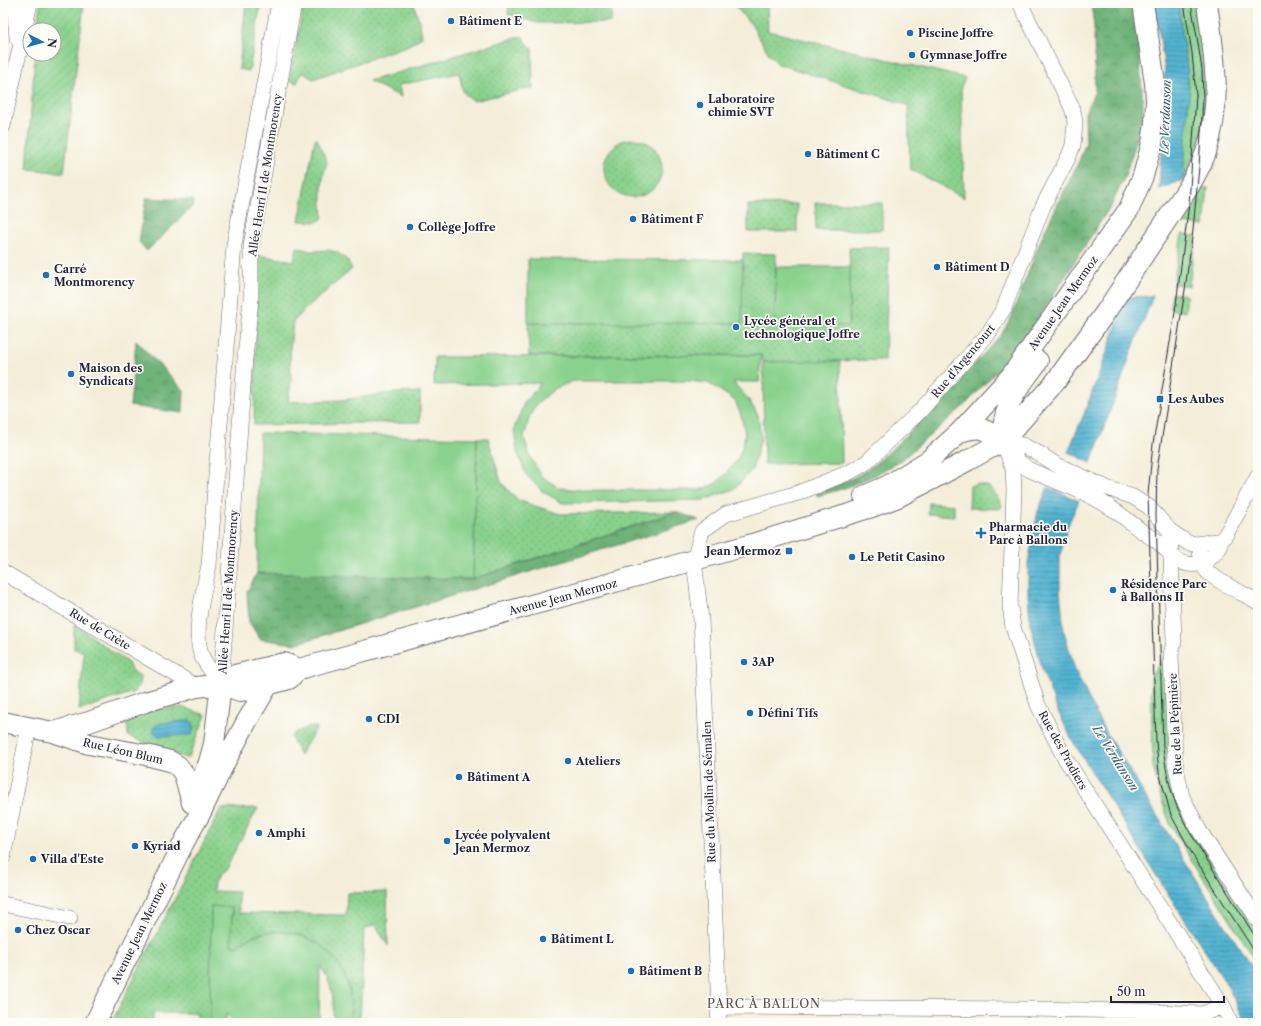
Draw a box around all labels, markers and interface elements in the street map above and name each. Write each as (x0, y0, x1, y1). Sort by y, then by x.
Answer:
place label: Bâtiment E (459, 14, 522, 28)
marker: Bâtiment E (446, 16, 456, 26)
north arrow (22, 22, 62, 62)
place label: Piscine Joffre (918, 26, 994, 40)
marker: Piscine Joffre (905, 28, 915, 38)
text: N (44, 38, 59, 49)
place label: Gymnase Joffre (920, 48, 1007, 62)
marker: Gymnase Joffre (907, 50, 917, 60)
water label: Le Verdanson (1156, 79, 1174, 156)
street label: Allée Henri II de Montmorency (245, 92, 285, 258)
place label: Laboratoire chimie SVT (708, 92, 775, 119)
marker: Laboratoire chimie SVT (695, 100, 705, 110)
place label: Bâtiment C (816, 147, 880, 161)
marker: Bâtiment C (803, 149, 813, 159)
place label: Bâtiment F (641, 212, 704, 226)
marker: Bâtiment F (628, 214, 638, 224)
place label: Collège Joffre (418, 220, 496, 234)
marker: Collège Joffre (405, 222, 415, 232)
street label: Avenue Jean Mermoz (1025, 253, 1101, 354)
place label: Bâtiment D (945, 260, 1010, 274)
place label: Carré Montmorency (54, 262, 135, 289)
marker: Bâtiment D (932, 262, 942, 272)
marker: Carré Montmorency (41, 270, 51, 280)
place label: Lycée général et technologique Joffre (744, 314, 860, 341)
street label: Rue d'Argencourt (928, 321, 998, 401)
marker: Lycée général et technologique Joffre (731, 322, 741, 332)
place label: Maison des Syndicats (79, 361, 142, 388)
marker: Maison des Syndicats (66, 369, 76, 379)
place label: Les Aubes (1168, 392, 1224, 406)
marker: Les Aubes (1155, 394, 1165, 404)
street label: Allée Henri II de Montmorency (215, 508, 241, 676)
place label: Pharmacie du Parc à Ballons (989, 520, 1068, 547)
marker: Pharmacie du Parc à Ballons (976, 528, 986, 538)
place label: Jean Mermoz (704, 544, 781, 558)
marker: Jean Mermoz (784, 546, 794, 556)
place label: Le Petit Casino (860, 550, 945, 564)
marker: Le Petit Casino (847, 552, 857, 562)
street label: Avenue Jean Mermoz (506, 576, 619, 618)
place label: Résidence Parc à Ballons II (1121, 577, 1207, 604)
marker: Résidence Parc à Ballons II (1108, 585, 1118, 595)
street label: Rue de Crète (67, 605, 133, 653)
place label: 3AP (752, 655, 775, 669)
marker: 3AP (739, 657, 749, 667)
street label: Rue de la Pépinière (1165, 673, 1185, 775)
place label: Défini Tifs (758, 706, 818, 720)
marker: Défini Tifs (745, 708, 755, 718)
street label: Rue des Pradiers (1036, 708, 1090, 792)
place label: CDI (377, 712, 400, 726)
marker: CDI (364, 714, 374, 724)
street label: Rue du Moulin de Sémalen (700, 721, 718, 863)
water label: Le Verdanson (1089, 721, 1142, 794)
street label: Rue Léon Blum (82, 735, 165, 767)
place label: Ateliers (575, 754, 620, 768)
marker: Ateliers (563, 756, 573, 766)
place label: Bâtiment A (467, 770, 531, 784)
marker: Bâtiment A (454, 772, 464, 782)
place label: Amphi (266, 826, 305, 840)
marker: Amphi (254, 828, 264, 838)
place label: Lycée polyvalent Jean Mermoz (453, 828, 551, 855)
marker: Lycée polyvalent Jean Mermoz (442, 836, 452, 846)
place label: Kyriad (143, 839, 181, 853)
marker: Kyriad (130, 841, 140, 851)
place label: Villa d'Este (40, 852, 104, 866)
marker: Villa d'Este (28, 854, 38, 864)
street label: Avenue Jean Mermoz (108, 879, 170, 987)
place label: Chez Oscar (26, 923, 91, 937)
marker: Chez Oscar (13, 925, 23, 935)
place label: Bâtiment L (551, 932, 614, 946)
marker: Bâtiment L (538, 934, 548, 944)
place label: Bâtiment B (639, 964, 702, 978)
marker: Bâtiment B (626, 966, 636, 976)
scale bar (1111, 978, 1224, 1004)
text: 50 m (1117, 984, 1146, 999)
district label: PARC À BALLON (707, 995, 821, 1011)

